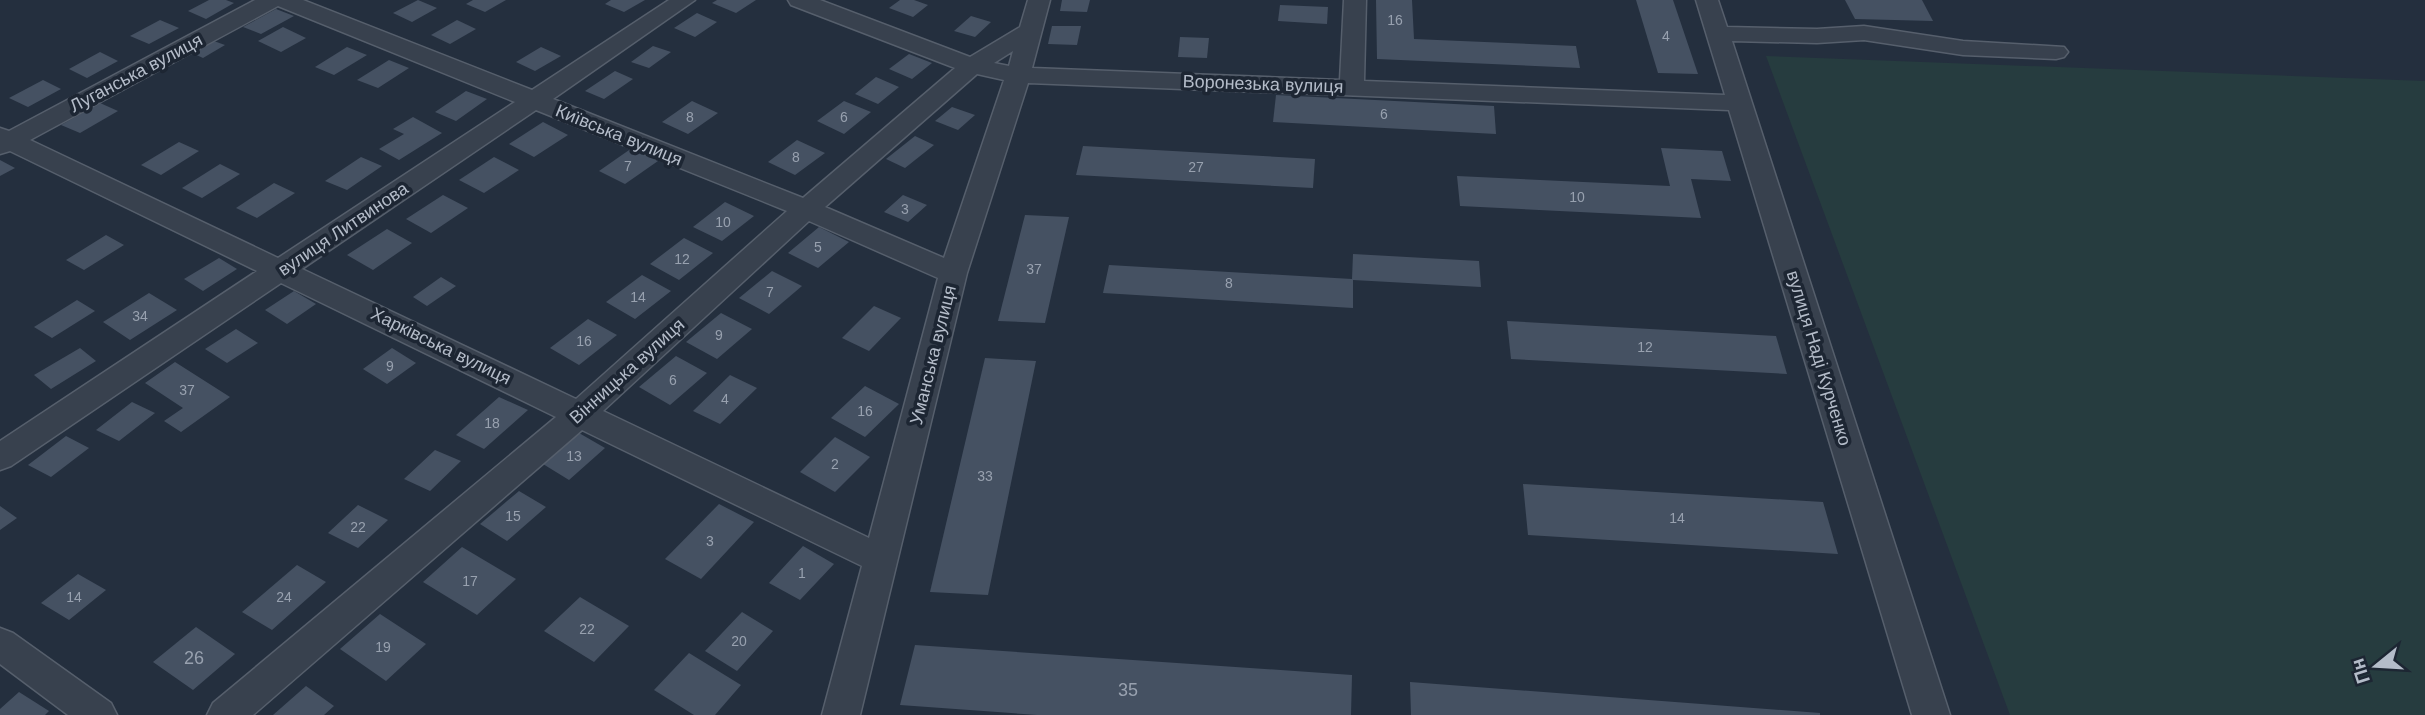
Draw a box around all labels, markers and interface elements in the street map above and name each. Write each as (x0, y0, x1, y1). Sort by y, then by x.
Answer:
house number: 16 (1387, 12, 1403, 28)
house number: 4 (1662, 28, 1670, 44)
street label: Луганська вулиця (66, 30, 206, 116)
street label: Воронезька вулиця (1182, 71, 1344, 97)
street label: Київська вулиця (553, 100, 685, 170)
house number: 6 (1380, 106, 1388, 122)
house number: 8 (686, 109, 694, 125)
house number: 6 (840, 109, 848, 125)
house number: 8 (792, 149, 800, 165)
house number: 7 (624, 158, 632, 174)
house number: 27 (1188, 159, 1204, 175)
street label: вулиця Литвинова (274, 178, 413, 280)
house number: 10 (1569, 189, 1585, 205)
house number: 3 (901, 201, 909, 217)
house number: 10 (715, 214, 731, 230)
house number: 5 (814, 239, 822, 255)
house number: 12 (674, 251, 690, 267)
house number: 37 (1026, 261, 1042, 277)
street label: вулиця Наді Курченко (1783, 268, 1855, 448)
house number: 8 (1225, 275, 1233, 291)
street label: Уманська вулиця (906, 283, 960, 427)
house number: 7 (766, 284, 774, 300)
house number: 14 (630, 289, 646, 305)
street label: Харківська вулиця (368, 303, 514, 389)
house number: 34 (132, 308, 148, 324)
street label: Вінницька вулиця (566, 314, 688, 428)
house number: 9 (715, 327, 723, 343)
house number: 16 (576, 333, 592, 349)
house number: 12 (1637, 339, 1653, 355)
house number: 9 (386, 358, 394, 374)
house number: 6 (669, 372, 677, 388)
house number: 37 (179, 382, 195, 398)
house number: 4 (721, 391, 729, 407)
house number: 16 (857, 403, 873, 419)
house number: 18 (484, 415, 500, 431)
house number: 13 (566, 448, 582, 464)
house number: 2 (831, 456, 839, 472)
house number: 33 (977, 468, 993, 484)
house number: 15 (505, 508, 521, 524)
house number: 14 (1669, 510, 1685, 526)
house number: 22 (350, 519, 366, 535)
house number: 3 (706, 533, 714, 549)
house number: 1 (798, 565, 806, 581)
house number: 17 (462, 573, 478, 589)
house number: 14 (66, 589, 82, 605)
house number: 24 (276, 589, 292, 605)
house number: 22 (579, 621, 595, 637)
north arrow (2341, 631, 2411, 701)
house number: 20 (731, 633, 747, 649)
house number: 19 (375, 639, 391, 655)
house number: 26 (184, 648, 204, 668)
text: Пн (2346, 656, 2374, 686)
house number: 35 (1118, 680, 1138, 700)

